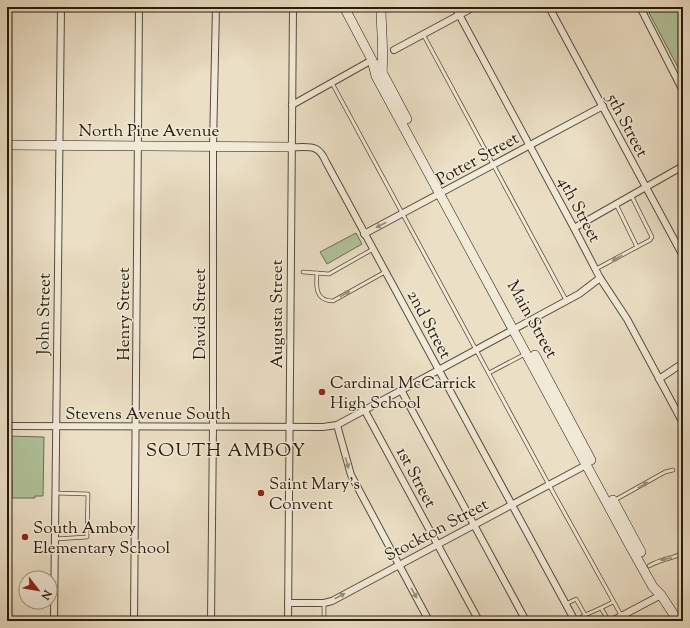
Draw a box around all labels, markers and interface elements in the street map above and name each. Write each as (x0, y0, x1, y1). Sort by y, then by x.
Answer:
street label: 5th Street (599, 89, 653, 162)
street label: North Pine Avenue (79, 120, 219, 144)
street label: Potter Street (432, 127, 524, 192)
street label: 4th Street (551, 173, 606, 247)
one-way arrow (376, 222, 387, 228)
one-way arrow (611, 254, 622, 261)
street label: Augusta Street (266, 259, 290, 368)
street label: Henry Street (113, 267, 137, 361)
street label: David Street (189, 268, 213, 360)
street label: John Street (32, 273, 58, 356)
street label: Main Street (500, 277, 563, 363)
street label: 2nd Street (400, 286, 457, 364)
one-way arrow (340, 291, 351, 297)
place label: Cardinal McCarrick High School (330, 372, 477, 416)
marker: Cardinal McCarrick High School (317, 387, 327, 397)
street label: Stevens Avenue South (65, 403, 231, 427)
district label: SOUTH AMBOY (146, 438, 306, 465)
street label: 1st Street (389, 443, 441, 513)
one-way arrow (344, 457, 350, 469)
place label: Saint Mary's Convent (269, 473, 360, 517)
one-way arrow (637, 481, 649, 488)
marker: Saint Mary's Convent (256, 488, 266, 498)
street label: Stockton Street (381, 493, 493, 568)
place label: South Amboy Elementary School (33, 517, 170, 561)
marker: South Amboy Elementary School (20, 532, 30, 542)
one-way arrow (660, 557, 672, 563)
north arrow (18, 570, 58, 610)
text: N (36, 586, 55, 603)
one-way arrow (410, 587, 417, 599)
one-way arrow (334, 593, 346, 600)

